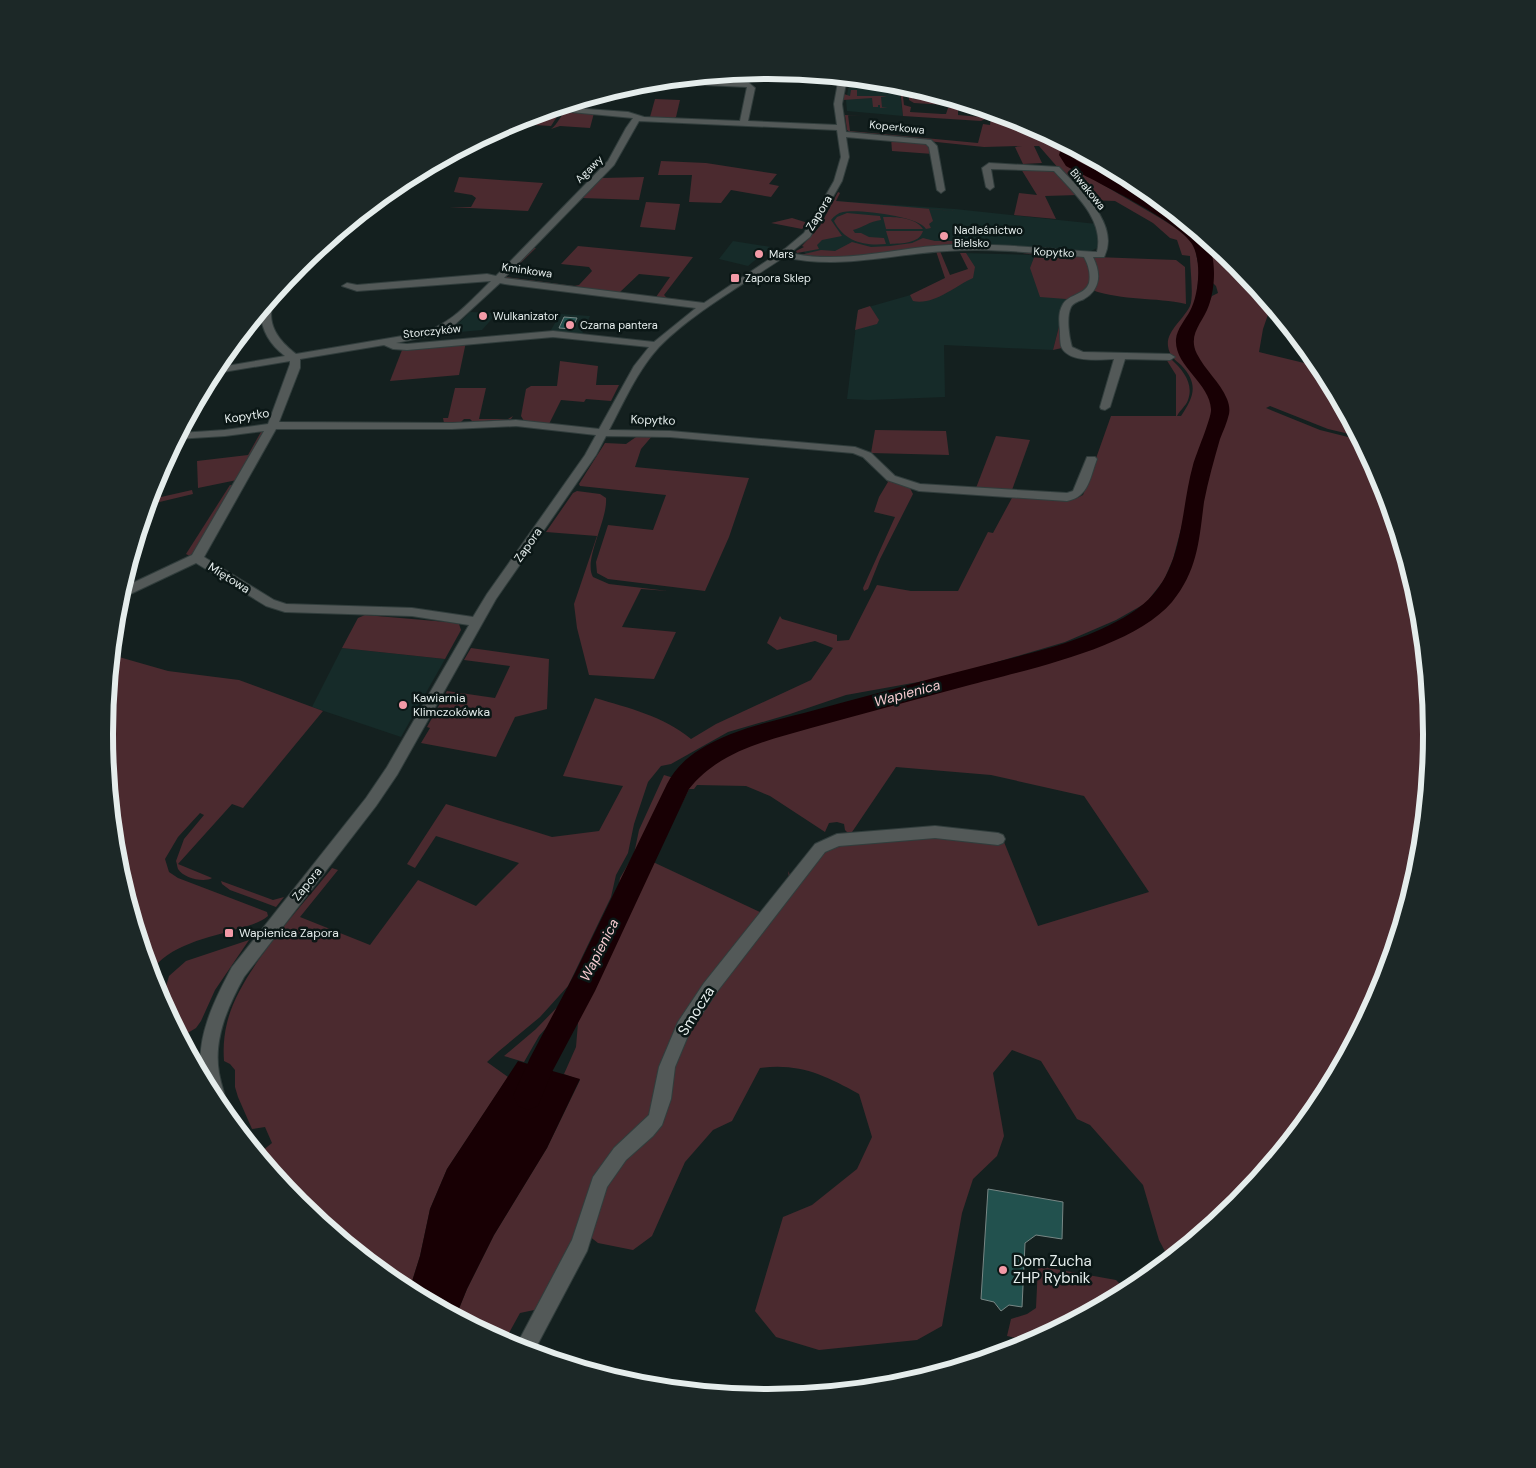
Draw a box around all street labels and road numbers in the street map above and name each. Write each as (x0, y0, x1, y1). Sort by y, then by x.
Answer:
street label: Koperkowa (869, 117, 925, 137)
street label: Agawy (572, 152, 606, 186)
street label: Biwakowa (1067, 166, 1109, 212)
street label: Zapora (802, 192, 836, 234)
street label: Kopytko (1033, 244, 1075, 260)
street label: Kminkowa (501, 260, 553, 280)
street label: Storczyków (402, 321, 462, 341)
street label: Kopytko (224, 405, 270, 427)
street label: Kopytko (630, 411, 676, 429)
street label: Zapora (510, 525, 546, 565)
street label: Miętowa (205, 559, 253, 597)
street label: Zapora (289, 864, 325, 904)
street label: Smocza (673, 983, 719, 1039)

